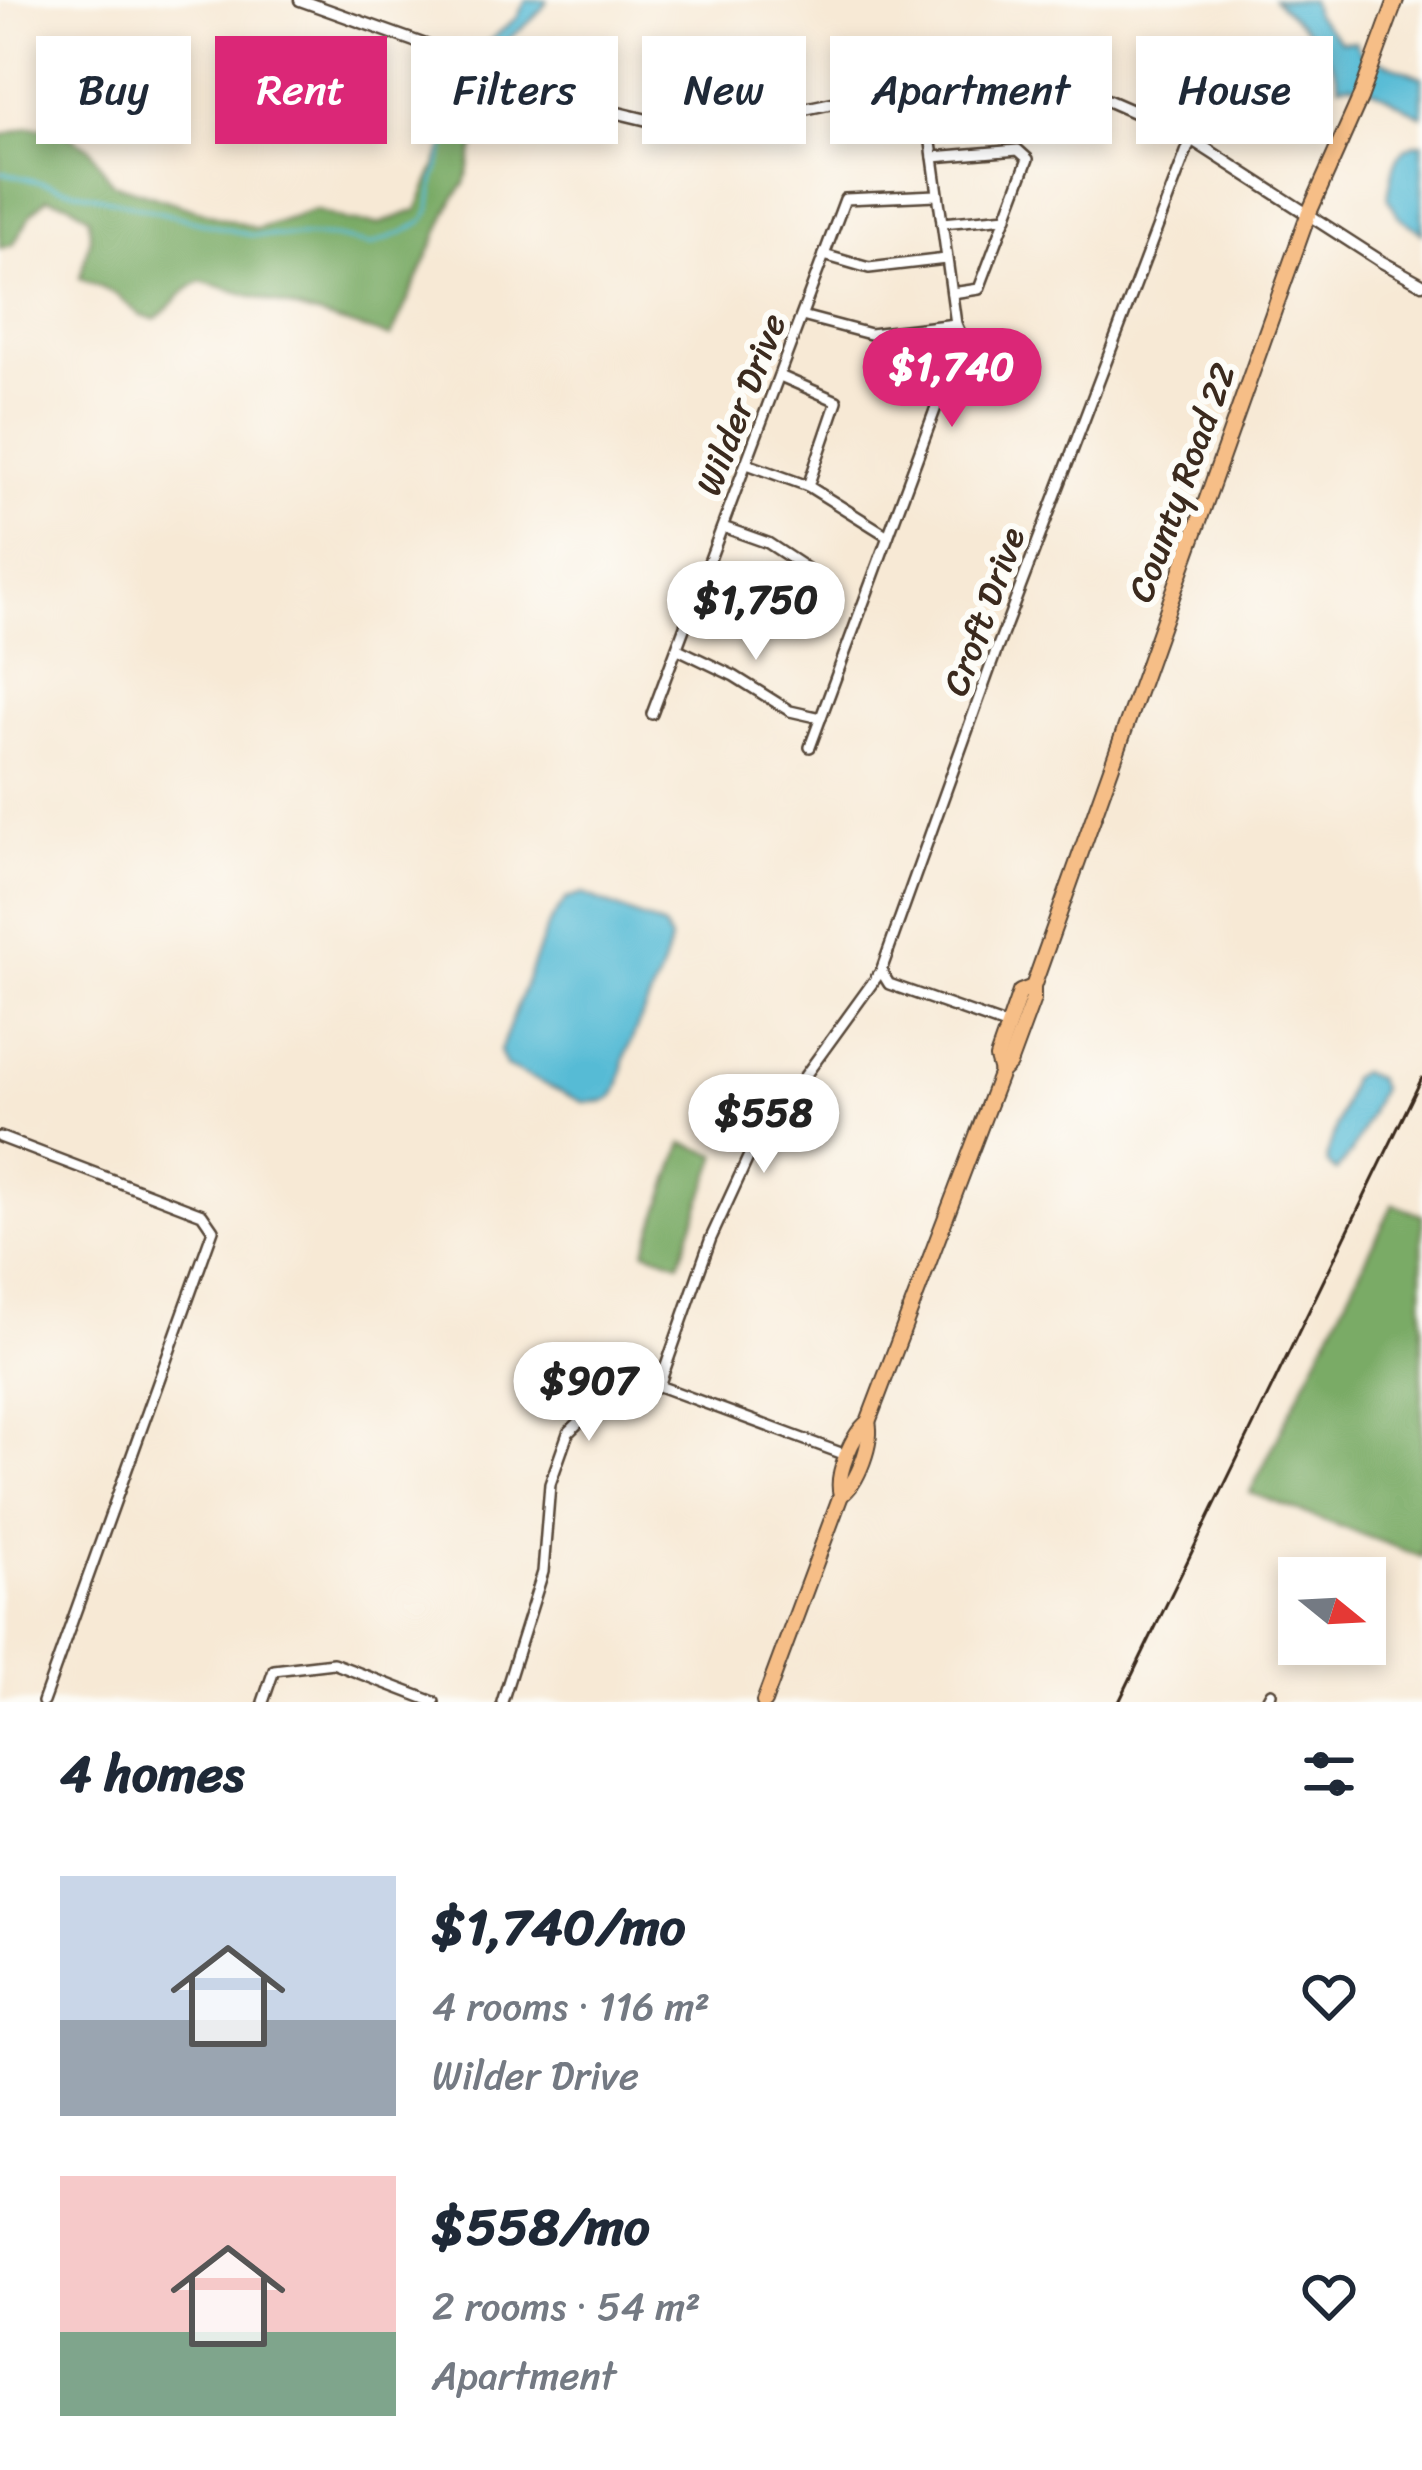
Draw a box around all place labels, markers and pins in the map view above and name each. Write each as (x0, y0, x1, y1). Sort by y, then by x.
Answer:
pin: $1,740 (854, 328, 1050, 430)
pin: $1,750 (658, 561, 854, 663)
pin: $558 (693, 1074, 835, 1176)
pin: $907 (518, 1342, 660, 1444)

